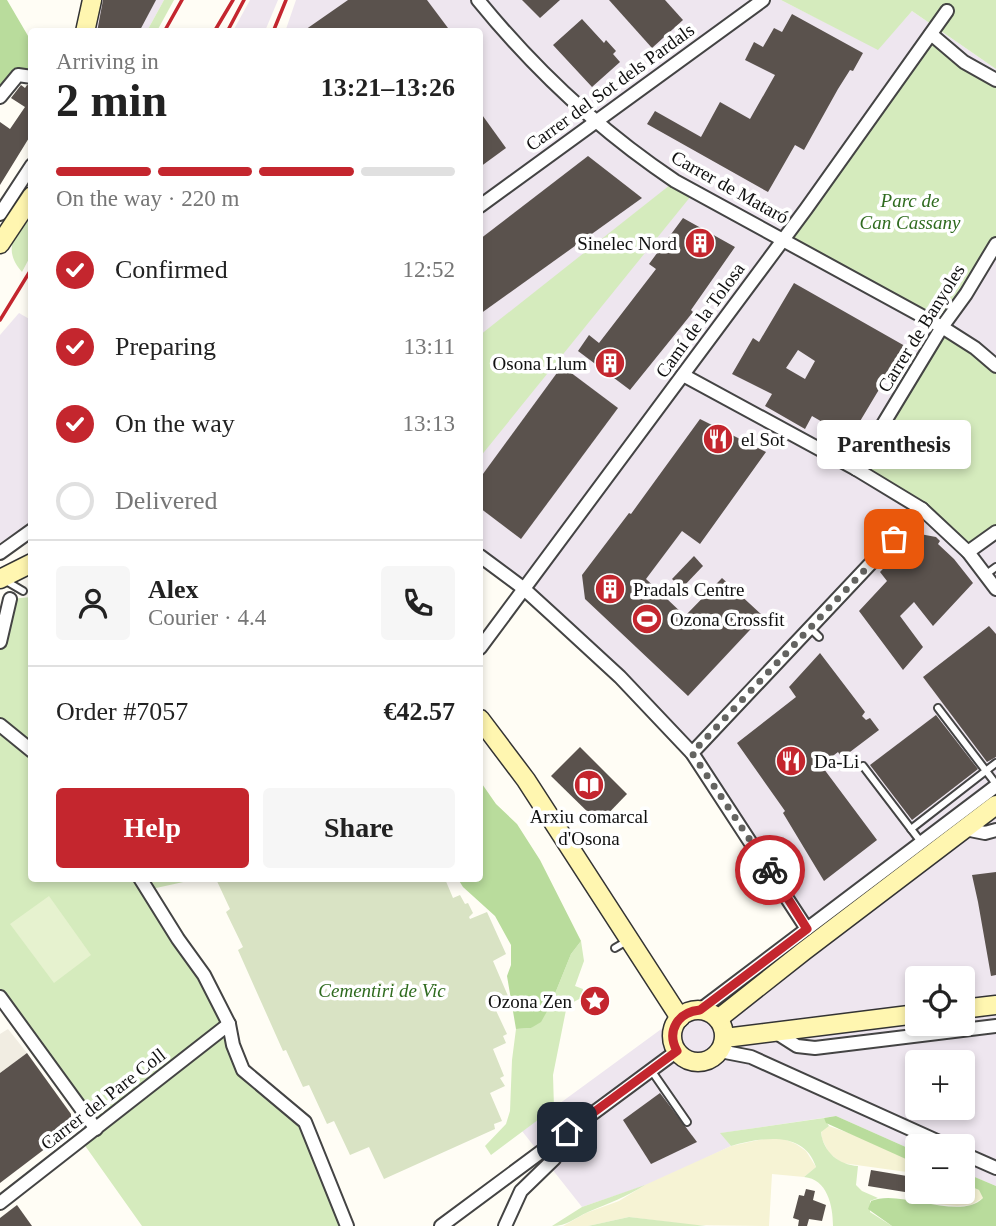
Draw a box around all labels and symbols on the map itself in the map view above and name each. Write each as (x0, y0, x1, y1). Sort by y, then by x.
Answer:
street label: Carrer del Sot dels Pardals (522, 19, 698, 155)
street label: Carrer de Mataró (668, 146, 792, 228)
park label: Parc de Can Cassany (860, 190, 961, 233)
building icon: Sinelec Nord (683, 226, 717, 260)
place label: Sinelec Nord (577, 233, 677, 254)
street label: Camí de la Tolosa (651, 258, 749, 382)
street label: Carrer de Banyoles (873, 260, 969, 396)
building icon: Osona Llum (593, 346, 627, 380)
place label: Osona Llum (493, 353, 587, 374)
callout: Parenthesis (817, 420, 971, 469)
restaurant icon: el Sot (701, 422, 735, 456)
place label: el Sot (741, 429, 786, 450)
pin (864, 509, 924, 569)
building icon: Pradals Centre (593, 572, 627, 606)
place label: Pradals Centre (633, 579, 744, 600)
sports icon: Ozona Crossfit (630, 602, 664, 636)
place label: Ozona Crossfit (670, 609, 785, 630)
restaurant icon: Da-Li (774, 744, 808, 778)
place label: Da-Li (814, 751, 859, 772)
library icon: Arxiu comarcal d'Osona (572, 768, 606, 802)
place label: Arxiu comarcal d'Osona (530, 806, 648, 849)
courier (735, 835, 805, 905)
park label: Cementiri de Vic (318, 980, 446, 1001)
place icon: Ozona Zen (578, 984, 612, 1018)
place label: Ozona Zen (488, 991, 572, 1012)
street label: Carrer del Pare Coll (36, 1044, 170, 1154)
pin (537, 1102, 597, 1162)

